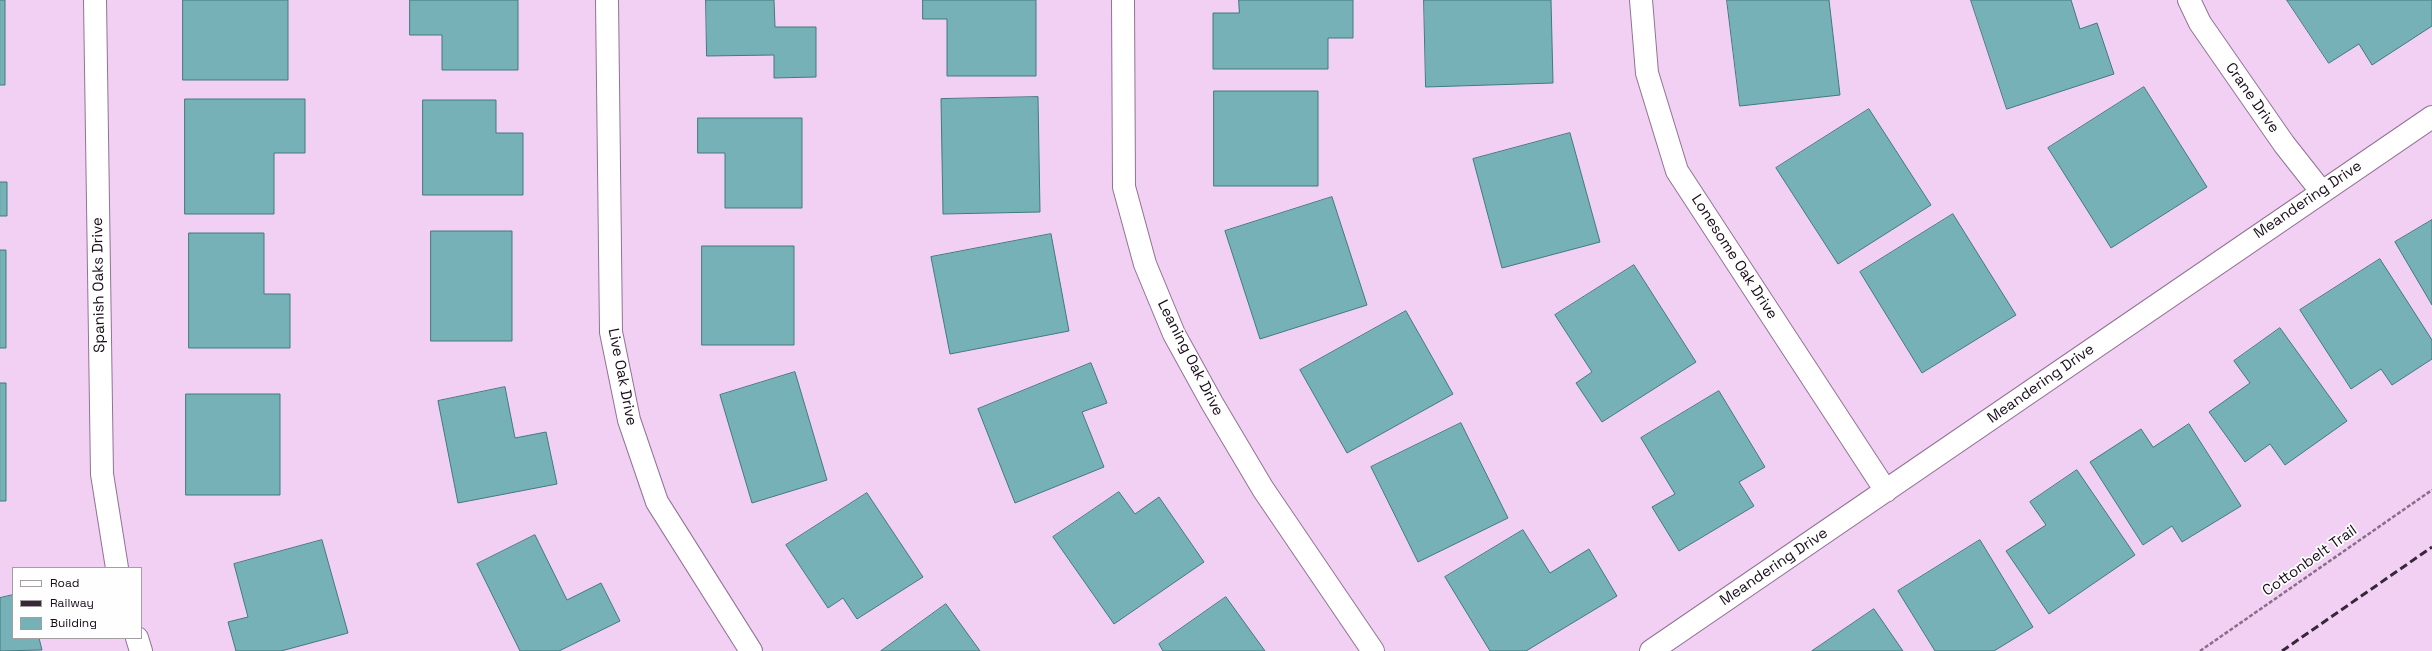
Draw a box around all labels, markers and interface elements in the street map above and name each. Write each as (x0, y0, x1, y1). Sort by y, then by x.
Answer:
street label: Crane Drive (2221, 59, 2283, 137)
street label: Meandering Drive (2251, 157, 2365, 243)
street label: Lonesome Oak Drive (1687, 191, 1781, 323)
street label: Spanish Oaks Drive (89, 217, 109, 353)
street label: Leaning Oak Drive (1153, 297, 1227, 419)
street label: Live Oak Drive (604, 327, 640, 427)
street label: Meandering Drive (1984, 340, 2098, 428)
street label: Cottonbelt Trail (2259, 522, 2361, 600)
street label: Meandering Drive (1717, 524, 1831, 610)
legend (12, 567, 142, 639)
text: Road (50, 575, 79, 591)
text: Railway (50, 595, 94, 611)
text: Building (50, 615, 97, 631)

